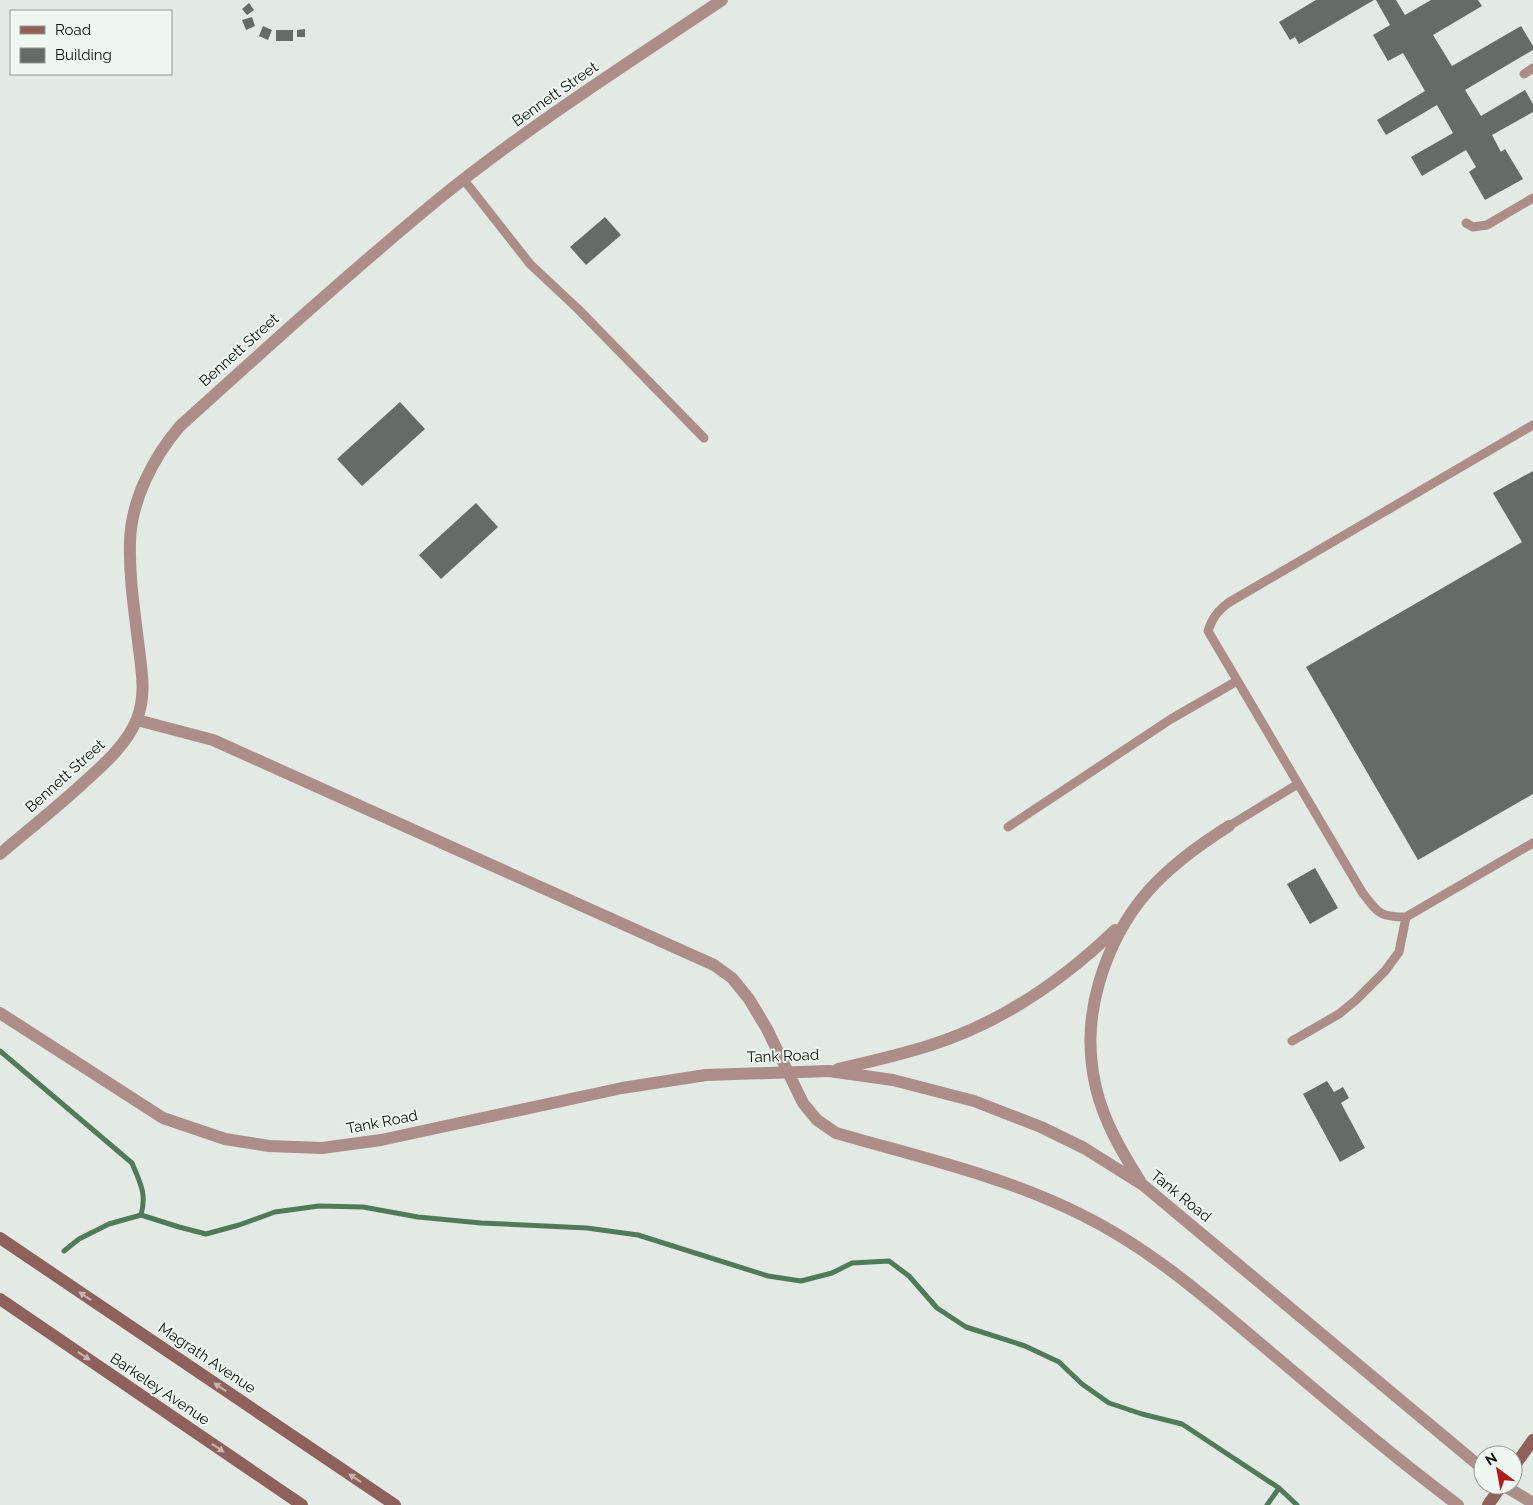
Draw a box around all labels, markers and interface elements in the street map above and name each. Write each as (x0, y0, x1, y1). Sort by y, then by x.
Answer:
legend (10, 10, 172, 75)
text: Road (55, 21, 91, 39)
text: Building (55, 46, 112, 64)
street label: Bennett Street (509, 58, 601, 130)
street label: Bennett Street (196, 310, 282, 390)
street label: Bennett Street (22, 736, 108, 816)
street label: Tank Road (747, 1046, 819, 1066)
street label: Tank Road (345, 1106, 419, 1138)
street label: Tank Road (1147, 1166, 1215, 1226)
one-way arrow (79, 1291, 92, 1301)
street label: Magrath Avenue (155, 1319, 259, 1397)
street label: Barkeley Avenue (107, 1349, 213, 1429)
one-way arrow (77, 1351, 90, 1361)
one-way arrow (213, 1382, 227, 1392)
one-way arrow (211, 1443, 225, 1453)
north arrow (1473, 1445, 1523, 1495)
text: N (1482, 1449, 1500, 1469)
one-way arrow (348, 1473, 362, 1483)

